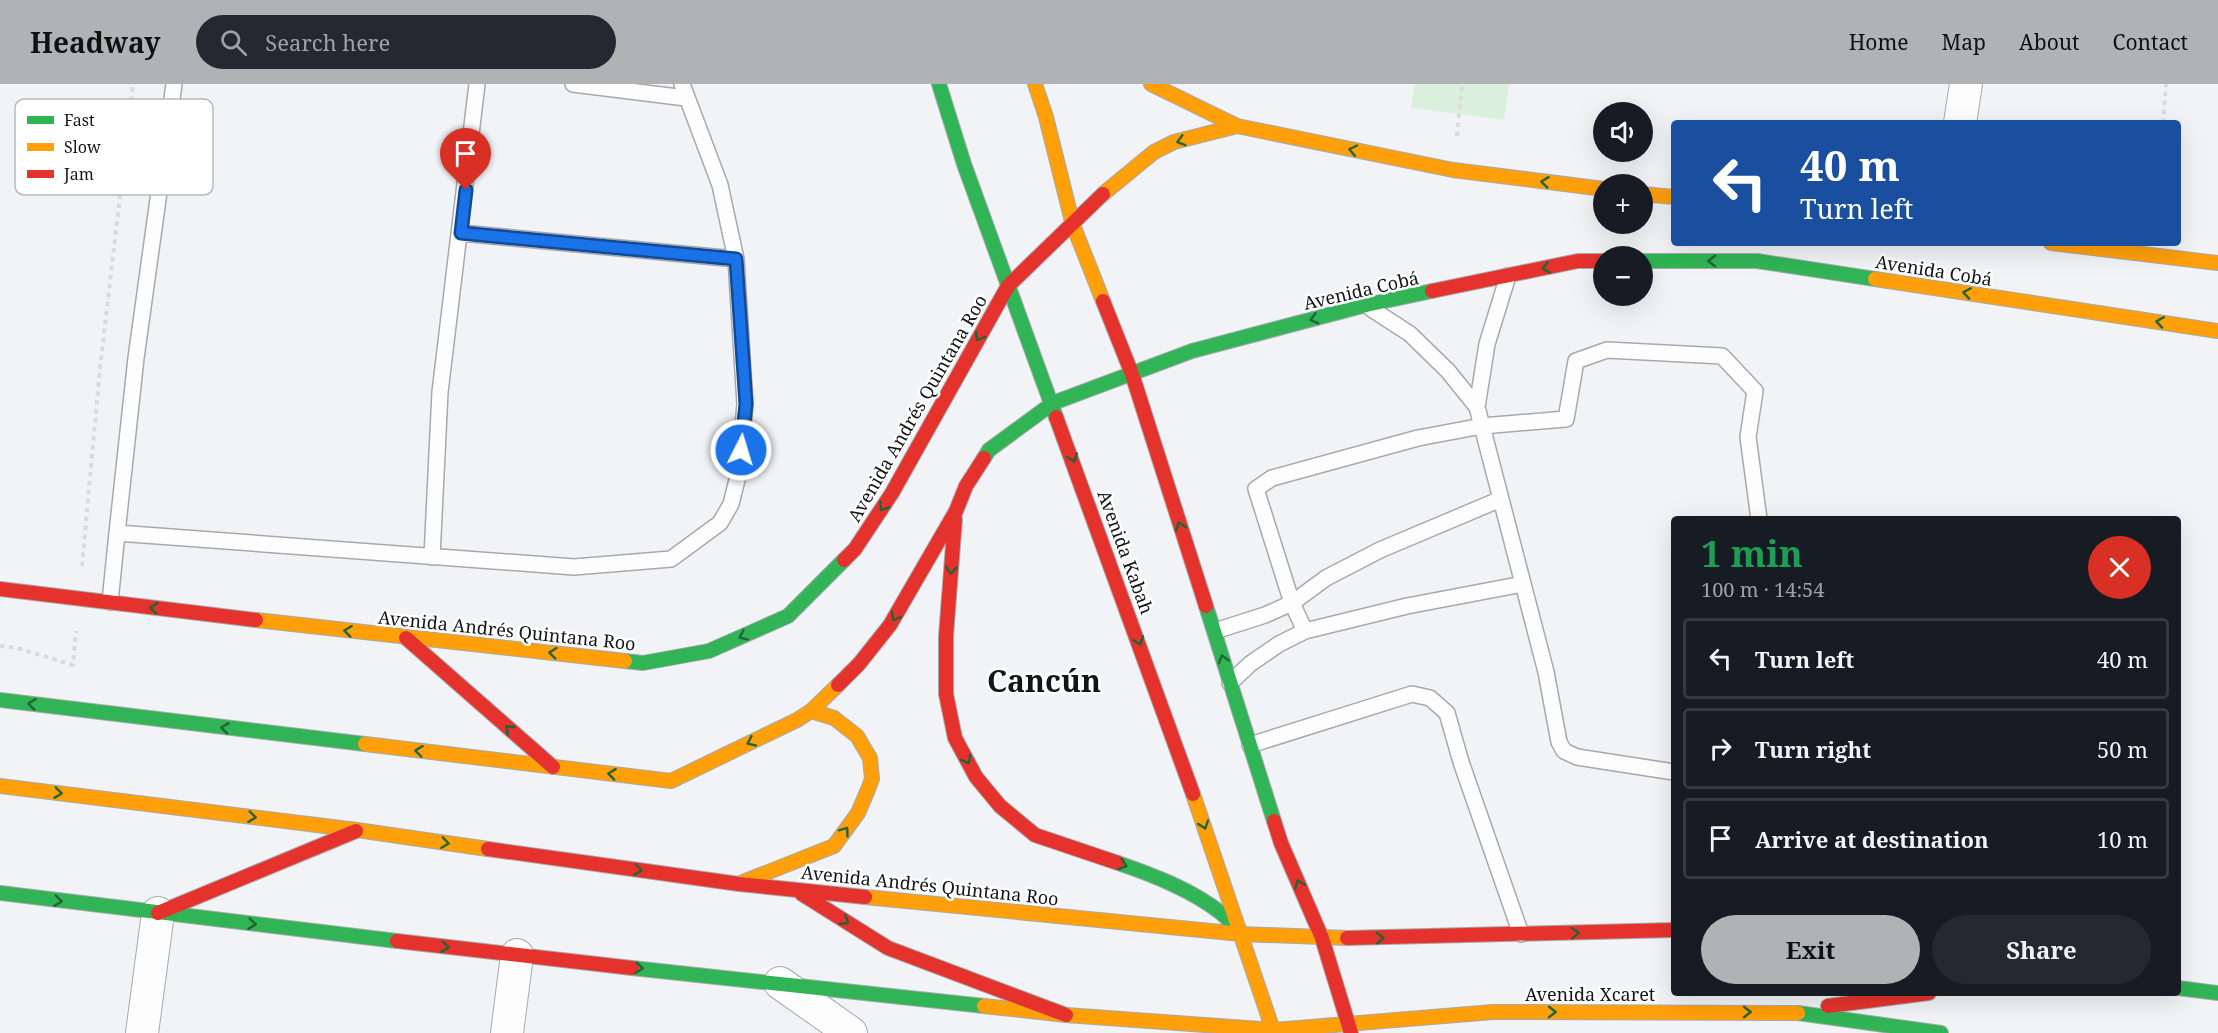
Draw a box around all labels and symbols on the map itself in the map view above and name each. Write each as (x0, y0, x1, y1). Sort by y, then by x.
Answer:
legend (15, 99, 213, 195)
text: Fast (64, 109, 95, 131)
pin (440, 128, 491, 190)
one-way arrow (1176, 133, 1186, 146)
text: Slow (64, 136, 101, 158)
one-way arrow (1349, 144, 1359, 157)
text: Jam (63, 163, 94, 185)
one-way arrow (1541, 176, 1550, 188)
street label: Avenida Cobá (1874, 249, 1994, 291)
one-way arrow (1707, 255, 1716, 267)
one-way arrow (1541, 261, 1551, 274)
street label: Avenida Cobá (1301, 265, 1421, 315)
one-way arrow (1963, 287, 1973, 300)
street label: Avenida Andrés Quintana Roo (842, 290, 992, 526)
one-way arrow (1309, 311, 1319, 324)
one-way arrow (2156, 317, 2165, 329)
one-way arrow (974, 331, 986, 341)
position arrow (709, 418, 773, 482)
one-way arrow (1065, 452, 1078, 462)
street label: Avenida Kabah (1092, 487, 1160, 617)
one-way arrow (879, 500, 890, 511)
one-way arrow (1175, 521, 1188, 532)
one-way arrow (945, 565, 958, 574)
one-way arrow (150, 602, 159, 614)
street label: Avenida Andrés Quintana Roo (377, 605, 637, 655)
one-way arrow (891, 610, 902, 621)
one-way arrow (343, 625, 352, 638)
one-way arrow (738, 629, 749, 641)
one-way arrow (1131, 635, 1144, 646)
one-way arrow (548, 647, 557, 660)
one-way arrow (1218, 655, 1230, 665)
district label: Cancún (987, 660, 1101, 701)
one-way arrow (27, 698, 36, 711)
one-way arrow (221, 722, 230, 735)
one-way arrow (505, 725, 516, 736)
one-way arrow (746, 735, 757, 747)
one-way arrow (414, 746, 423, 758)
one-way arrow (960, 754, 971, 765)
one-way arrow (608, 768, 617, 781)
one-way arrow (53, 787, 63, 799)
one-way arrow (247, 811, 256, 823)
one-way arrow (1197, 819, 1209, 830)
one-way arrow (838, 827, 849, 838)
one-way arrow (440, 836, 450, 848)
one-way arrow (1117, 858, 1128, 870)
street label: Avenida Andrés Quintana Roo (800, 860, 1060, 910)
one-way arrow (633, 863, 643, 875)
one-way arrow (1294, 879, 1306, 890)
one-way arrow (53, 894, 63, 906)
one-way arrow (838, 913, 849, 924)
one-way arrow (247, 917, 256, 930)
one-way arrow (1571, 927, 1580, 939)
one-way arrow (1376, 932, 1385, 945)
one-way arrow (441, 940, 450, 952)
one-way arrow (635, 961, 644, 974)
street label: Avenida Xcaret (1525, 982, 1655, 1006)
one-way arrow (1547, 1006, 1556, 1018)
one-way arrow (1742, 1006, 1751, 1018)

